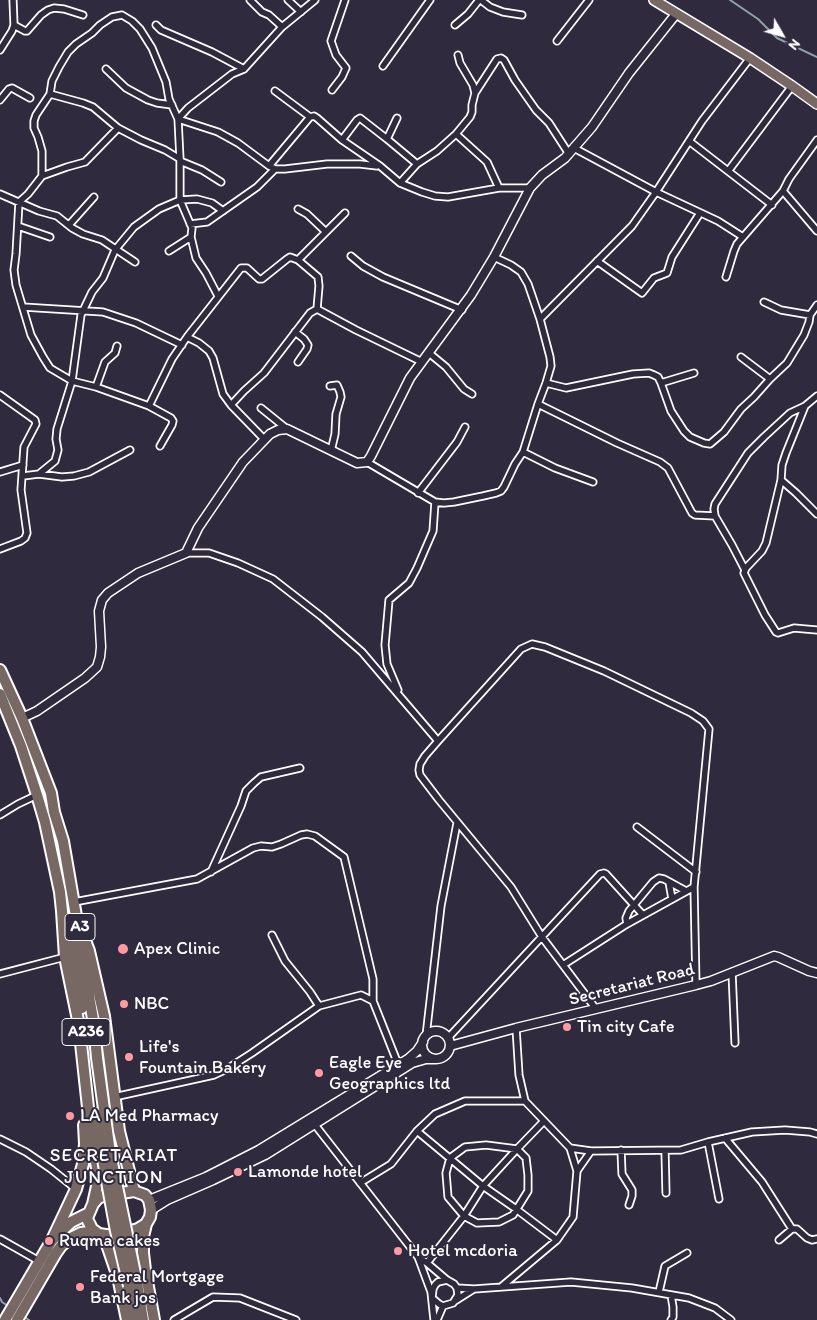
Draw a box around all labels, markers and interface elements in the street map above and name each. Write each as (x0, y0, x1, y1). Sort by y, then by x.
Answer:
north arrow (757, 10, 807, 60)
text: N (785, 36, 804, 53)
road number: A3 (65, 914, 95, 940)
place label: Apex Clinic (134, 938, 220, 960)
marker: Apex Clinic (116, 942, 130, 956)
street label: Secretariat Road (567, 959, 697, 1011)
place label: NBC (134, 993, 169, 1015)
marker: NBC (118, 998, 130, 1010)
place label: Tin city Cafe (577, 1016, 674, 1038)
road number: A236 (62, 1019, 110, 1046)
marker: Tin city Cafe (561, 1021, 573, 1033)
place label: Life's Fountain Bakery (139, 1036, 266, 1078)
marker: Life's Fountain Bakery (123, 1051, 135, 1063)
place label: Eagle Eye Geographics ltd (329, 1052, 450, 1094)
marker: Eagle Eye Geographics ltd (313, 1067, 325, 1079)
place label: LA Med Pharmacy (80, 1105, 218, 1127)
marker: LA Med Pharmacy (64, 1110, 76, 1122)
district label: SECRETARIAT JUNCTION (47, 1145, 181, 1189)
place label: Lamonde hotel (248, 1161, 362, 1183)
marker: Lamonde hotel (232, 1166, 244, 1178)
place label: Ruqma cakes (59, 1230, 160, 1252)
marker: Ruqma cakes (43, 1235, 55, 1247)
place label: Hotel mcdoria (408, 1240, 517, 1262)
marker: Hotel mcdoria (392, 1245, 404, 1257)
place label: Federal Mortgage Bank jos (90, 1266, 224, 1308)
marker: Federal Mortgage Bank jos (74, 1281, 86, 1293)

